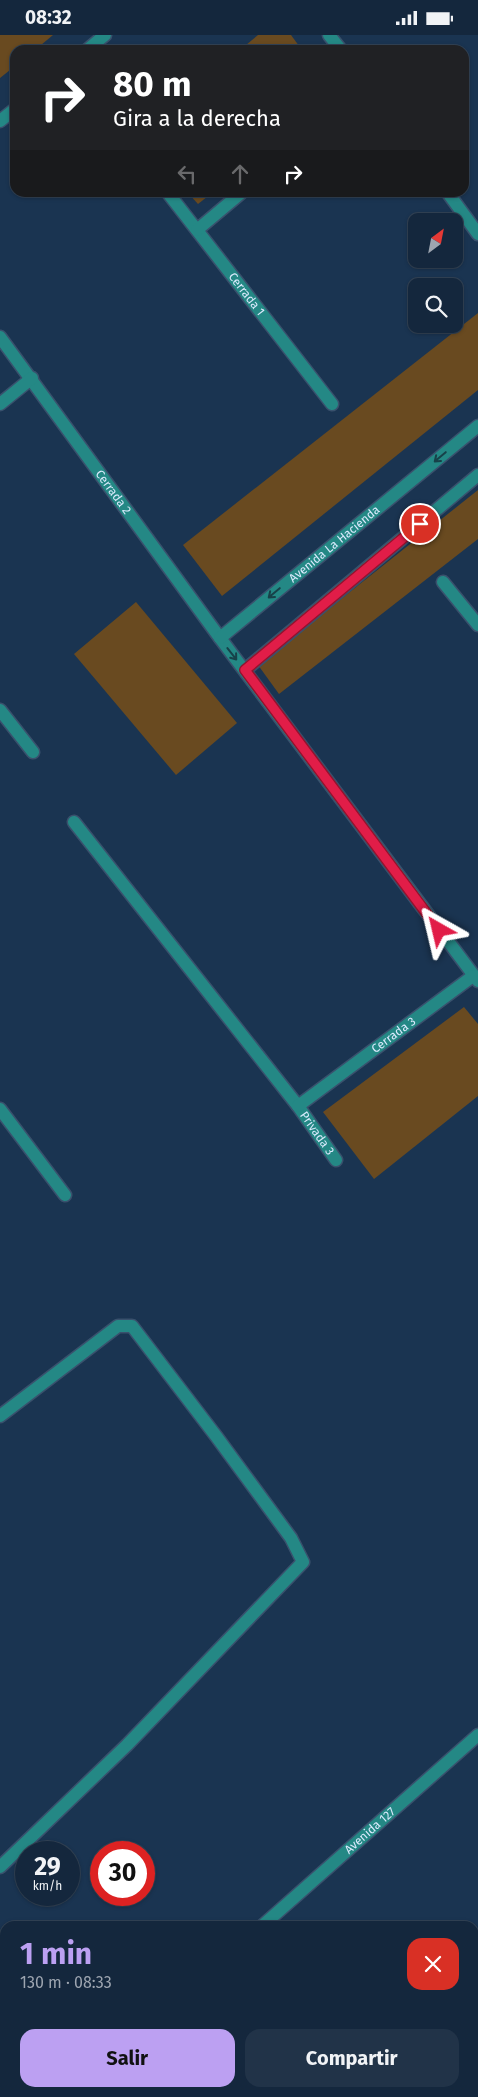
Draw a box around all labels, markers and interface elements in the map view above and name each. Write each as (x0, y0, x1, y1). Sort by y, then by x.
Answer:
text: 08:32 (25, 6, 72, 29)
text: 80 m (113, 63, 192, 105)
icon: right (30, 65, 95, 130)
text: Gira a la derecha (113, 105, 281, 132)
icon: left (173, 160, 201, 188)
icon: ahead (226, 160, 254, 188)
icon: right (279, 160, 307, 188)
north arrow (408, 213, 462, 267)
map controls (408, 213, 463, 333)
street label: Cerrada 1 (226, 270, 268, 318)
button: search (408, 278, 463, 333)
one-way arrow (434, 451, 447, 462)
street label: Cerrada 2 (93, 467, 134, 517)
street label: Avenida La Hacienda (286, 503, 383, 585)
pin (399, 503, 441, 545)
icon: arrive (406, 510, 434, 538)
one-way arrow (268, 588, 281, 599)
one-way arrow (227, 647, 238, 660)
position arrow (412, 903, 464, 955)
street label: Cerrada 3 (369, 1014, 418, 1056)
street label: Privada 3 (297, 1109, 337, 1158)
street label: Avenida 127 (342, 1805, 398, 1857)
speed limit sign: 30 (90, 1841, 155, 1906)
text: 29 (34, 1852, 61, 1882)
text: km/h (33, 1879, 62, 1893)
text: 1 min (20, 1936, 92, 1972)
button: close (407, 1938, 459, 1990)
text: 130 m · 08:33 (20, 1973, 112, 1992)
button: Salir (20, 2029, 235, 2087)
button: Compartir (245, 2029, 459, 2087)

